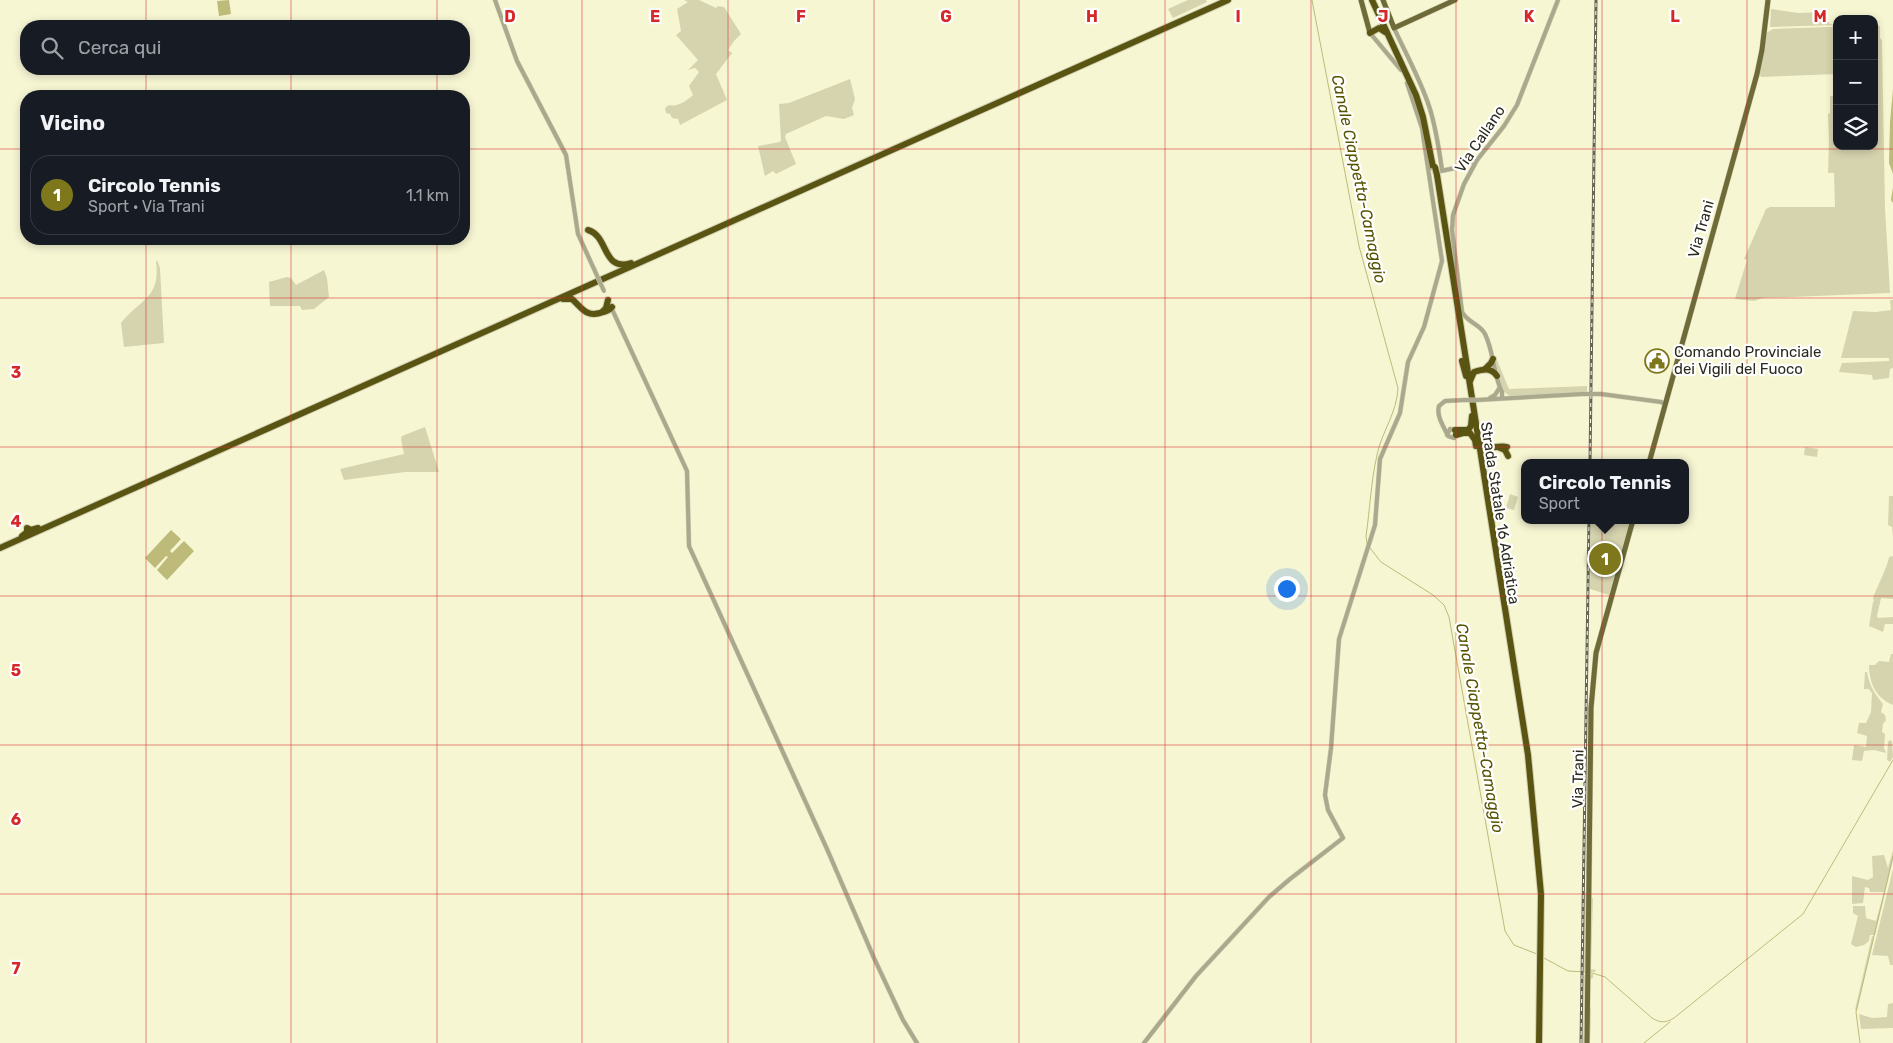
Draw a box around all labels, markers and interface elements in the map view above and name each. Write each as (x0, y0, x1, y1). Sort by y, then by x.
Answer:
text: D (504, 7, 516, 26)
text: E (650, 7, 660, 26)
text: F (796, 7, 806, 26)
text: G (940, 7, 952, 26)
text: H (1086, 7, 1098, 26)
text: I (1235, 7, 1241, 26)
text: J (1378, 7, 1388, 26)
text: K (1524, 7, 1535, 26)
text: L (1670, 7, 1680, 26)
text: M (1813, 7, 1827, 26)
map controls (1833, 15, 1878, 150)
button: + (1833, 15, 1878, 60)
search box (20, 20, 470, 75)
icon: search (38, 34, 66, 62)
text: Cerca qui (78, 36, 161, 59)
button: − (1833, 60, 1878, 105)
water label: Canale Ciappetta-Camaggio (1328, 73, 1390, 285)
street label: Via Callano (1451, 102, 1509, 176)
button: layers (1833, 105, 1878, 150)
text: Vicino (40, 110, 105, 135)
text: Circolo Tennis (88, 174, 221, 197)
text: 1 (53, 186, 61, 205)
text: 1.1 km (406, 186, 449, 205)
text: Sport · Via Trani (88, 197, 205, 216)
street label: Via Trani (1684, 198, 1718, 260)
place label: Comando Provinciale dei Vigili del Fuoco (1674, 343, 1821, 378)
public building icon: Comando Provinciale dei Vigili del Fuoco (1644, 348, 1670, 374)
text: 3 (11, 363, 21, 382)
street label: Strada Statale 16 Adriatica (1477, 421, 1523, 605)
popup (1521, 459, 1689, 524)
text: Circolo Tennis (1539, 471, 1671, 494)
text: Sport (1539, 494, 1580, 513)
text: 4 (11, 512, 22, 531)
pin: 1 (1589, 540, 1621, 578)
your location (1274, 576, 1300, 602)
water label: Canale Ciappetta-Camaggio (1452, 622, 1508, 834)
text: 5 (11, 661, 21, 680)
street label: Via Trani (1568, 749, 1588, 809)
text: 6 (11, 810, 21, 829)
text: 7 (11, 959, 21, 978)

